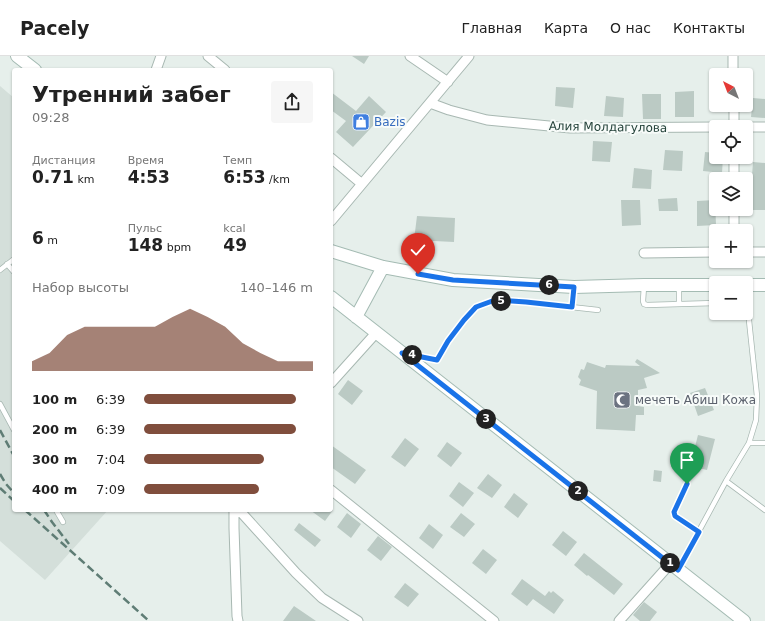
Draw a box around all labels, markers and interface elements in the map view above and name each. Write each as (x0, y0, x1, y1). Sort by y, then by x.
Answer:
text: Pacely (20, 17, 89, 39)
text: Главная (461, 20, 522, 36)
text: Карта (544, 20, 588, 36)
text: О нас (610, 20, 651, 36)
text: Контакты (673, 20, 745, 36)
north arrow (709, 68, 753, 112)
map controls (709, 68, 753, 320)
button: share (271, 81, 313, 123)
text: Утренний забег (32, 82, 231, 107)
text: 09:28 (32, 110, 69, 125)
shop icon: Bazis (351, 112, 371, 132)
place label: Bazis (374, 115, 405, 129)
street label: Алия Молдагулова (549, 119, 667, 135)
button: locate (709, 120, 753, 164)
text: Дистанция (32, 154, 95, 167)
text: Время (128, 154, 164, 167)
text: Темп (223, 154, 252, 167)
text: 0.71 (32, 167, 74, 187)
text: 4:53 (128, 167, 170, 187)
text: 6:53 (223, 167, 266, 187)
button: layers (709, 172, 753, 216)
text: km (74, 173, 95, 186)
text: /km (266, 173, 290, 186)
text: Пульс (128, 222, 162, 235)
text: kcal (223, 222, 246, 235)
button: + (709, 224, 753, 268)
text: 6 (32, 228, 44, 248)
pin (401, 233, 435, 274)
text: m (44, 234, 58, 247)
text: 148 (128, 235, 163, 255)
text: 49 (223, 235, 247, 255)
icon: check (407, 239, 429, 261)
text: bpm (163, 241, 191, 254)
pin: 6 (539, 275, 559, 295)
button: − (709, 276, 753, 320)
text: 6 (545, 278, 553, 291)
text: Набор высоты (32, 280, 129, 295)
text: 140–146 m (240, 280, 313, 295)
pin: 5 (491, 291, 511, 311)
text: 5 (497, 294, 505, 307)
pin: 4 (402, 345, 422, 365)
text: 4 (408, 348, 416, 361)
mosque icon: мечеть Абиш Кожа (612, 390, 632, 410)
text: 100 m (32, 392, 77, 407)
text: 6:39 (96, 392, 125, 407)
place label: мечеть Абиш Кожа (635, 393, 756, 407)
pin: 3 (476, 409, 496, 429)
text: 3 (482, 412, 490, 425)
text: 200 m (32, 422, 77, 437)
text: 6:39 (96, 422, 125, 437)
pin (670, 443, 704, 484)
icon: arrive (676, 449, 698, 471)
text: 300 m (32, 452, 77, 467)
text: 7:04 (96, 452, 125, 467)
pin: 2 (568, 481, 588, 501)
text: 400 m (32, 482, 77, 497)
text: 7:09 (96, 482, 125, 497)
text: 2 (574, 484, 582, 497)
pin: 1 (660, 553, 680, 573)
text: 1 (666, 556, 674, 569)

